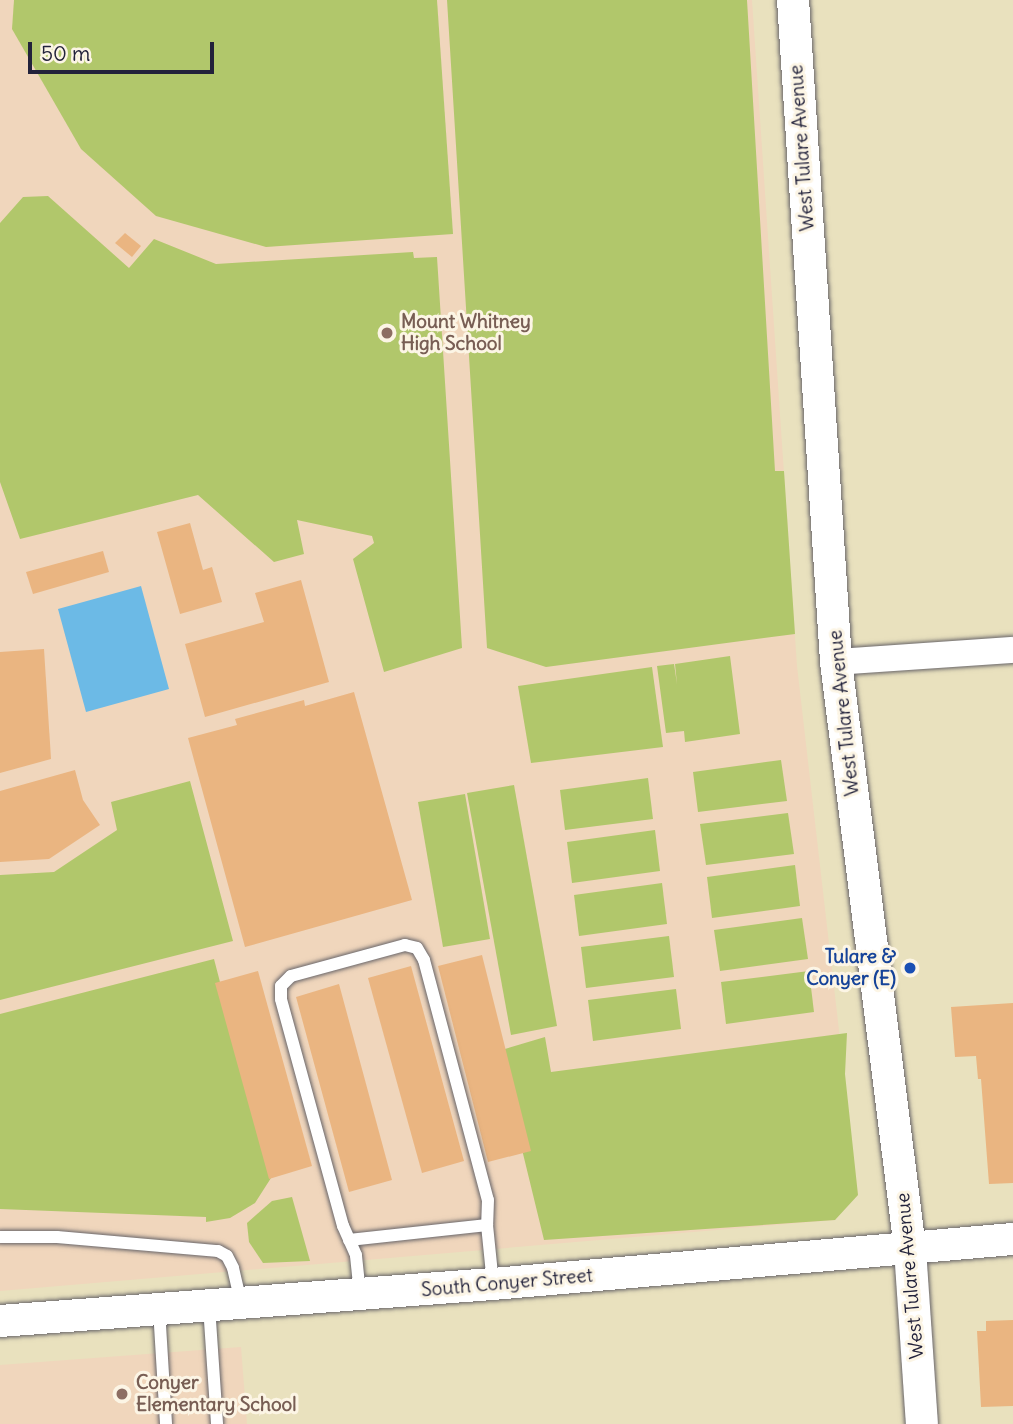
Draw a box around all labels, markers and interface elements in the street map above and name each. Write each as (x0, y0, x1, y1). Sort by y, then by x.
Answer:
scale bar (32, 28, 217, 72)
text: 50 m (41, 40, 90, 67)
street label: West Tulare Avenue (785, 64, 819, 232)
place label: Mount Whitney High School (401, 311, 531, 355)
marker: Mount Whitney High School (379, 325, 395, 341)
street label: West Tulare Avenue (824, 629, 864, 797)
place label: Tulare & Conyer (E) (806, 946, 896, 990)
marker: Tulare & Conyer (E) (902, 960, 918, 976)
street label: West Tulare Avenue (891, 1192, 929, 1360)
street label: South Conyer Street (420, 1264, 594, 1302)
place label: Conyer Elementary School (136, 1372, 297, 1416)
marker: Conyer Elementary School (114, 1386, 130, 1402)

